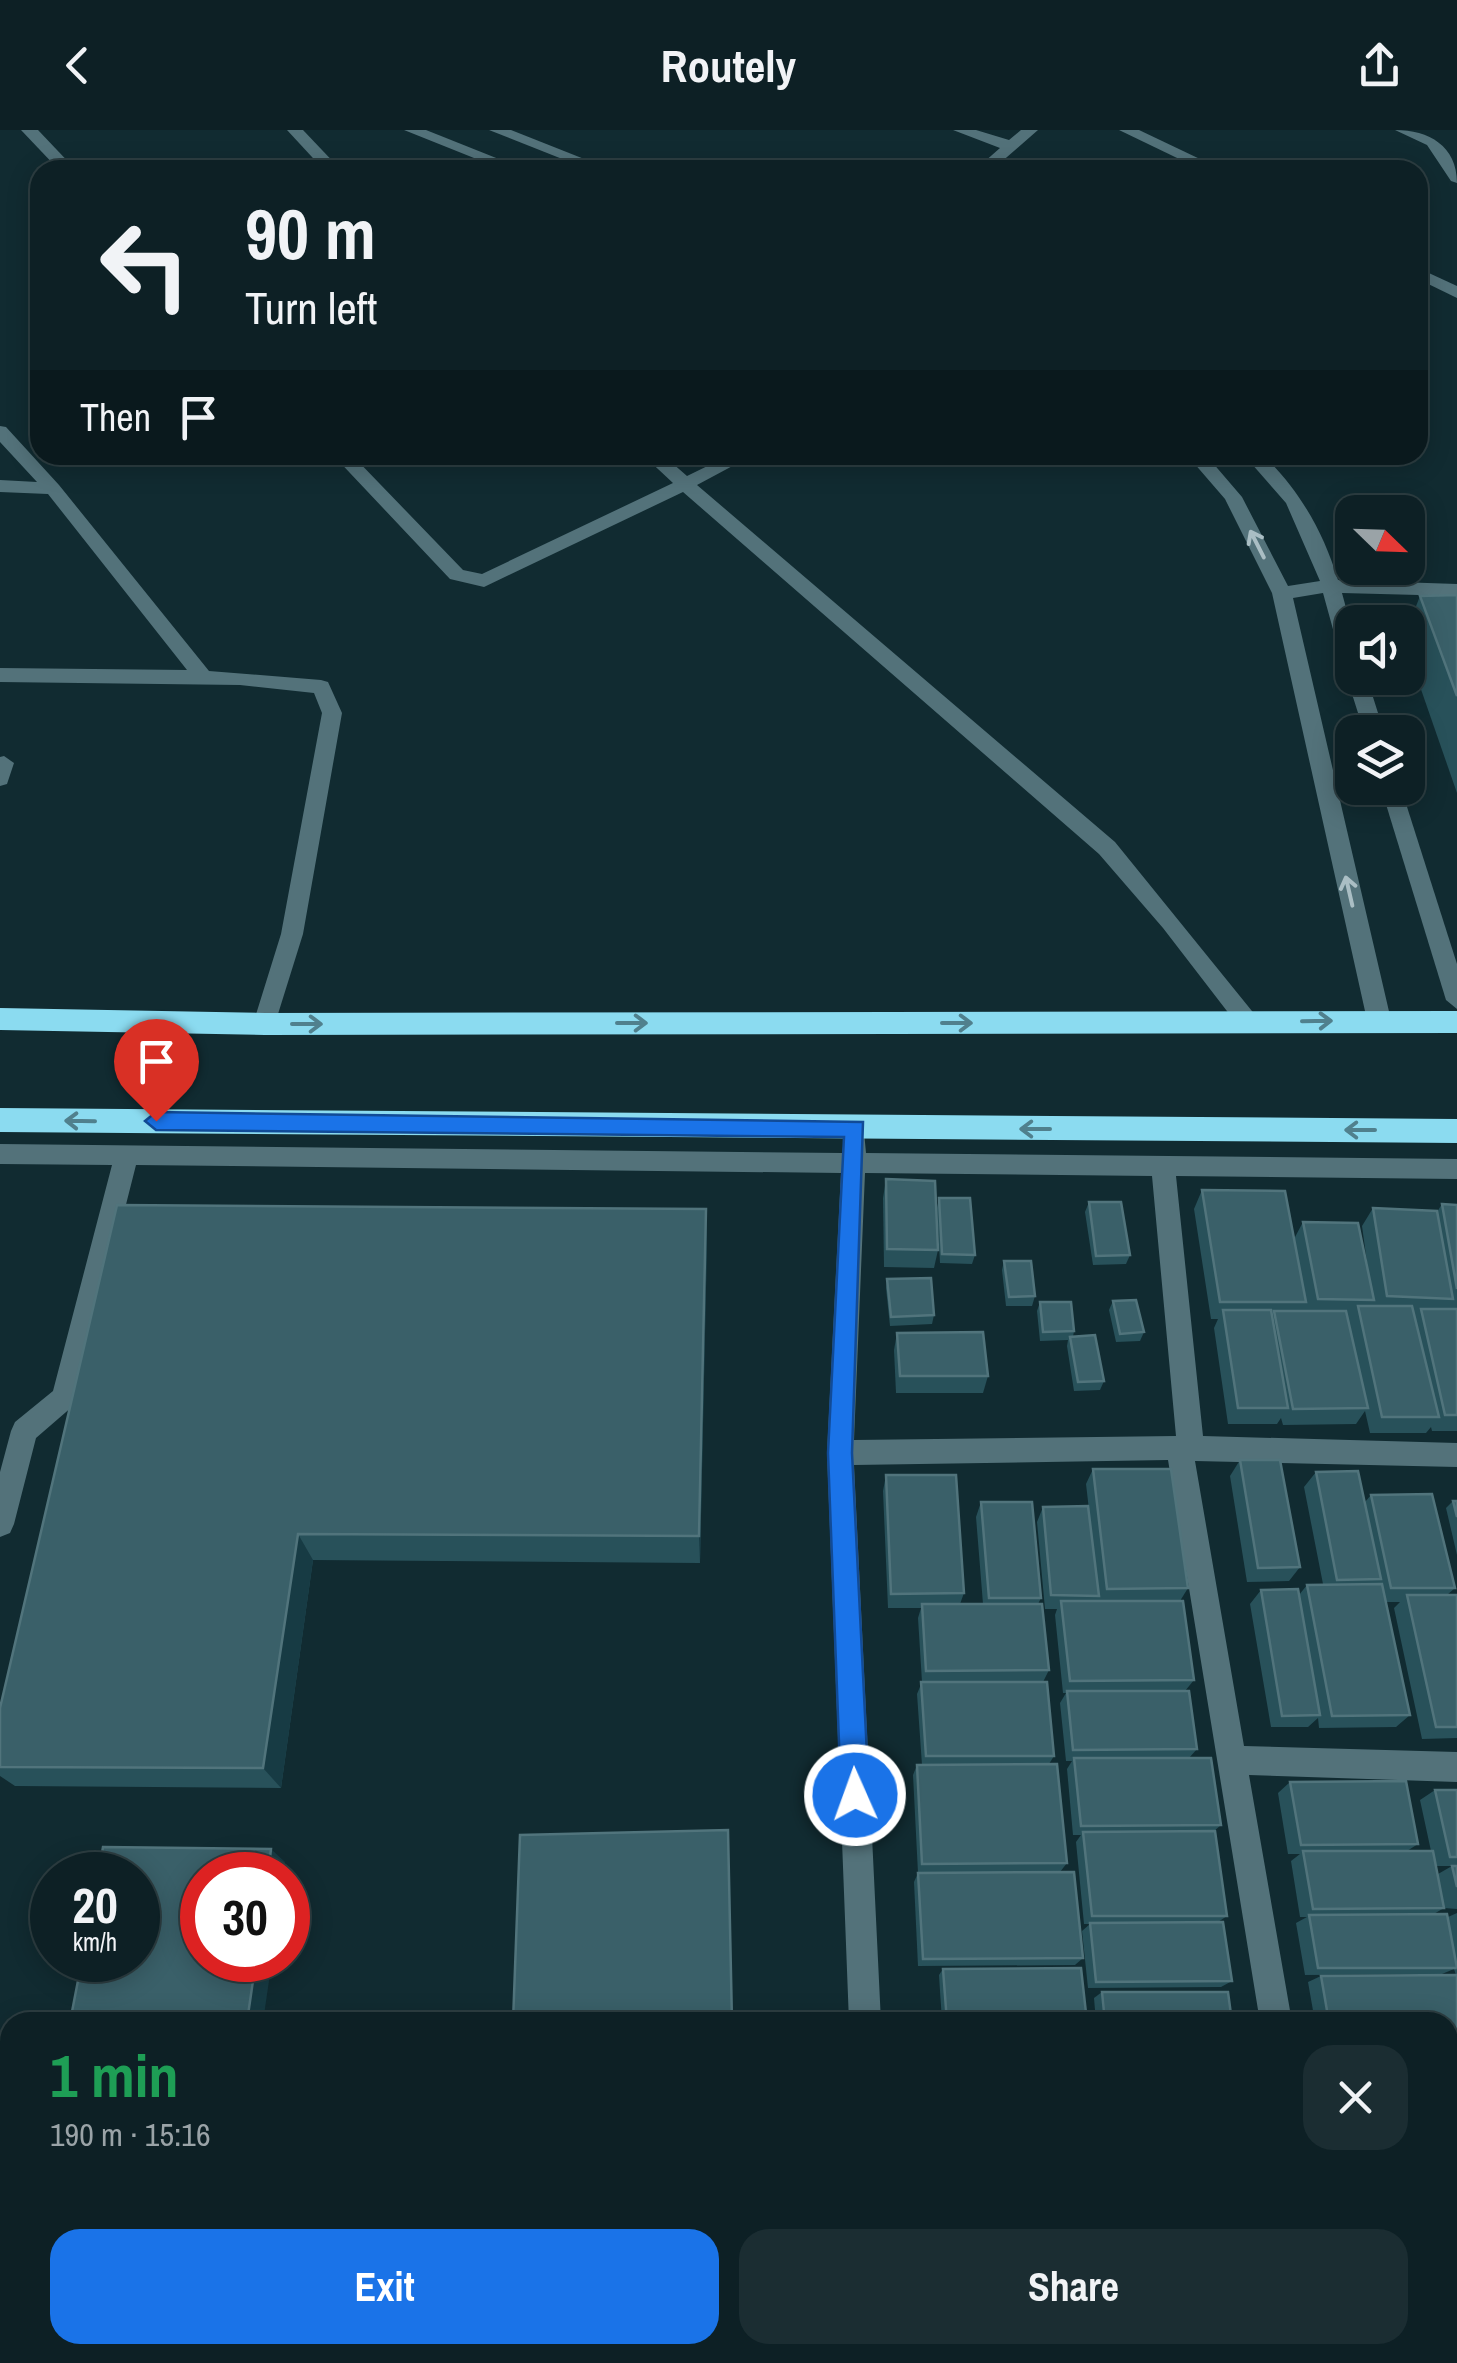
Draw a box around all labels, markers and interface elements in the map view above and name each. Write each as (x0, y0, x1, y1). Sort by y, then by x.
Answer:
text: Routely (661, 35, 796, 96)
icon: back (50, 38, 105, 93)
icon: share (1352, 38, 1407, 93)
text: 90 m (245, 187, 376, 281)
icon: left (80, 200, 210, 330)
text: Turn left (245, 277, 377, 338)
icon: arrive (171, 390, 226, 445)
text: Then (80, 392, 151, 443)
north arrow (1335, 495, 1425, 585)
map controls (1335, 495, 1425, 805)
one-way arrow (1247, 530, 1266, 560)
button: sound (1335, 605, 1425, 695)
button: layers (1335, 715, 1425, 805)
one-way arrow (1339, 876, 1357, 908)
one-way arrow (1300, 1012, 1333, 1030)
one-way arrow (290, 1014, 323, 1034)
one-way arrow (616, 1014, 648, 1032)
one-way arrow (940, 1014, 973, 1032)
pin (114, 1019, 199, 1122)
icon: arrive (129, 1034, 184, 1089)
one-way arrow (64, 1111, 96, 1130)
one-way arrow (1019, 1120, 1052, 1138)
one-way arrow (1344, 1121, 1376, 1140)
position arrow (803, 1743, 907, 1847)
speed limit sign: 30 (180, 1852, 310, 1982)
text: 20 (72, 1871, 118, 1939)
text: km/h (73, 1925, 117, 1959)
text: 1 min (50, 2035, 179, 2116)
button: close (1303, 2045, 1408, 2150)
text: 190 m · 15:16 (50, 2113, 210, 2156)
button: Exit (50, 2229, 719, 2344)
button: Share (739, 2229, 1408, 2344)

